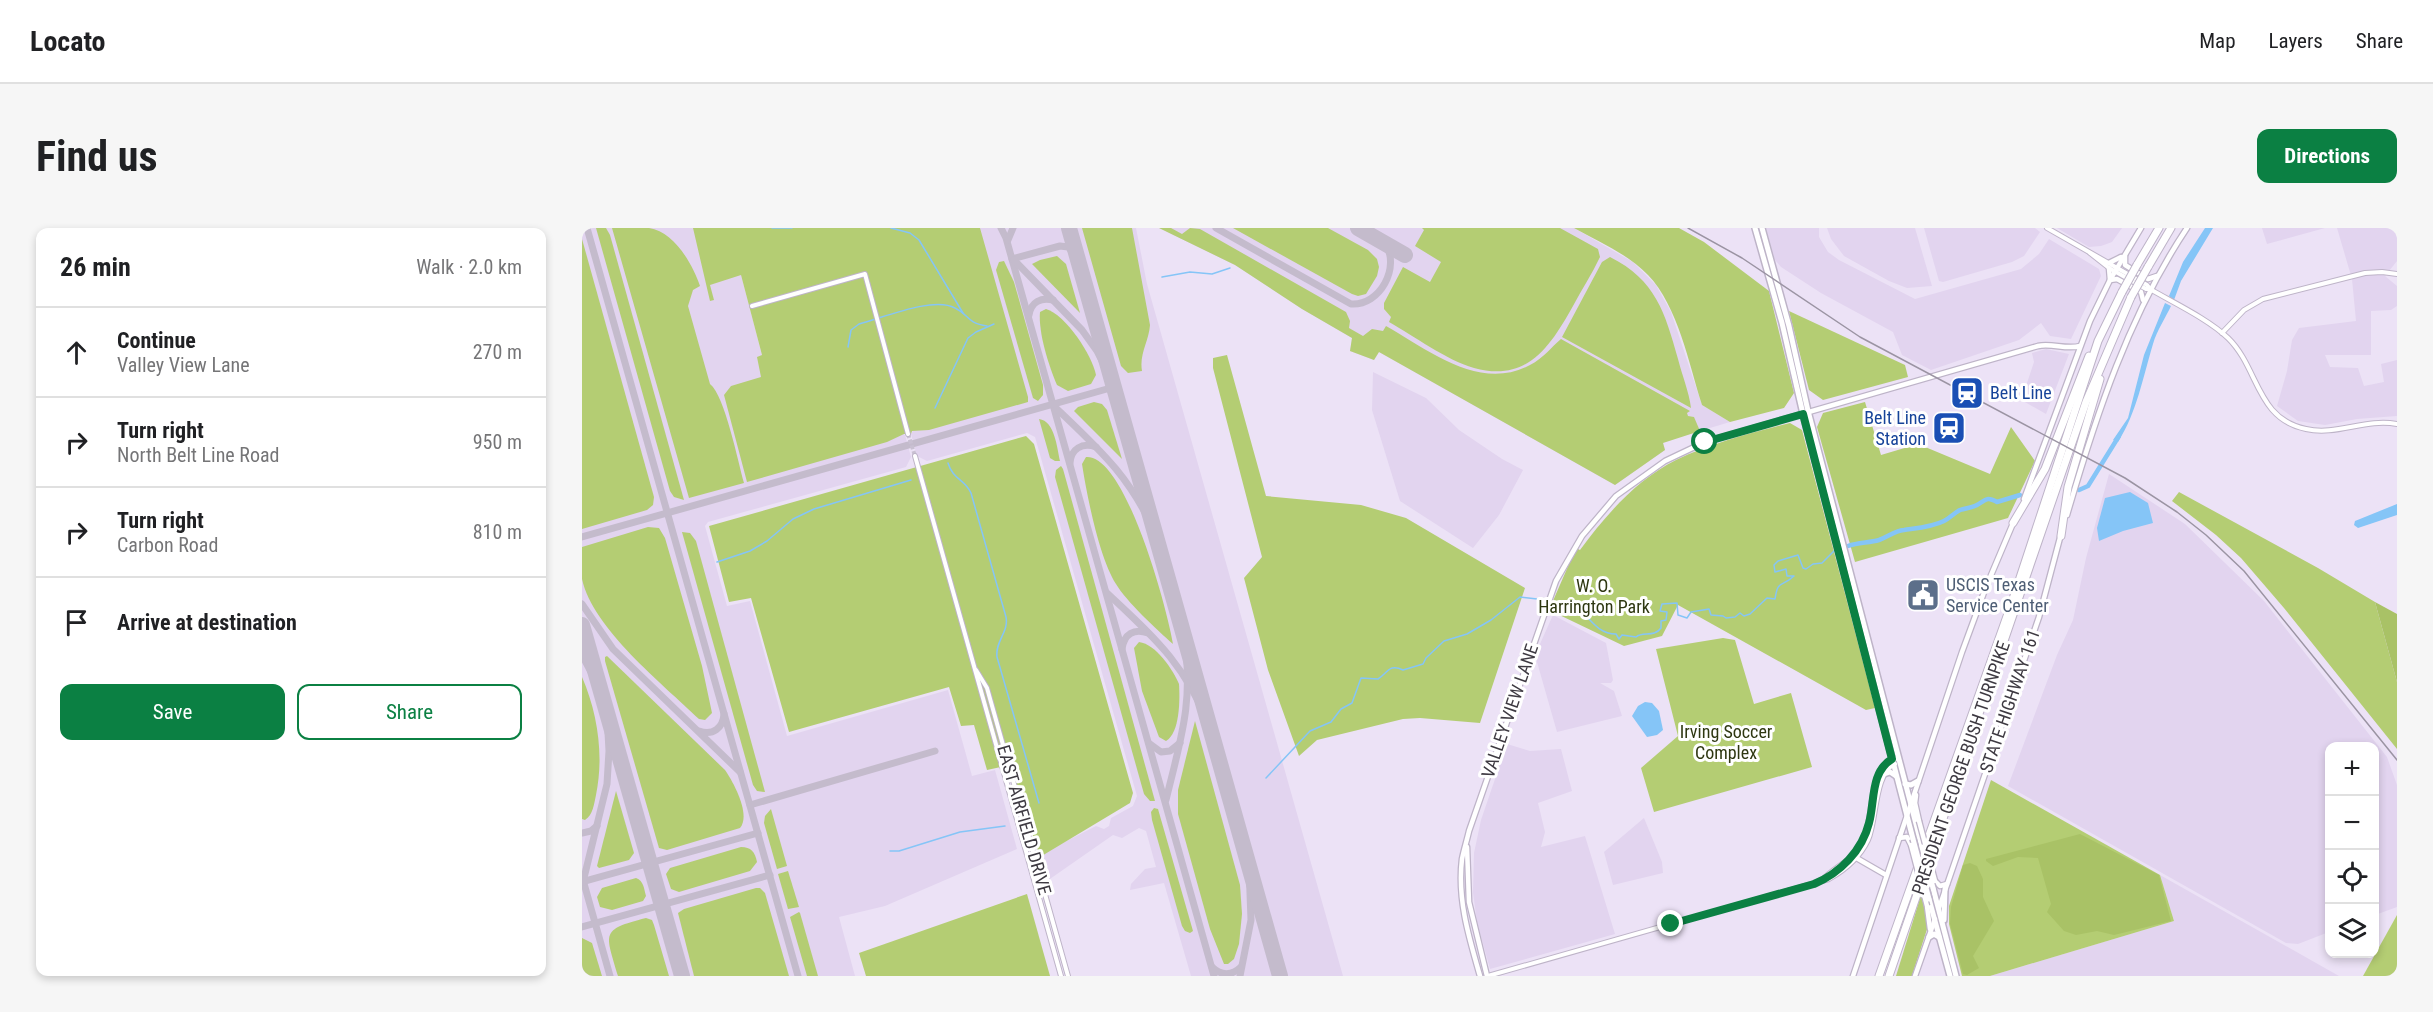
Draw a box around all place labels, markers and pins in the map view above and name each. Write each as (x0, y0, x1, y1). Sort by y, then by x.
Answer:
station icon: Belt Line (1949, 375, 1985, 411)
place label: Belt Line (1990, 382, 2052, 403)
place label: Belt Line Station (1864, 407, 1926, 449)
station icon: Belt Line Station (1931, 410, 1967, 446)
place label: USCIS Texas Service Center (1946, 574, 2049, 616)
public building icon: USCIS Texas Service Center (1905, 577, 1941, 613)

